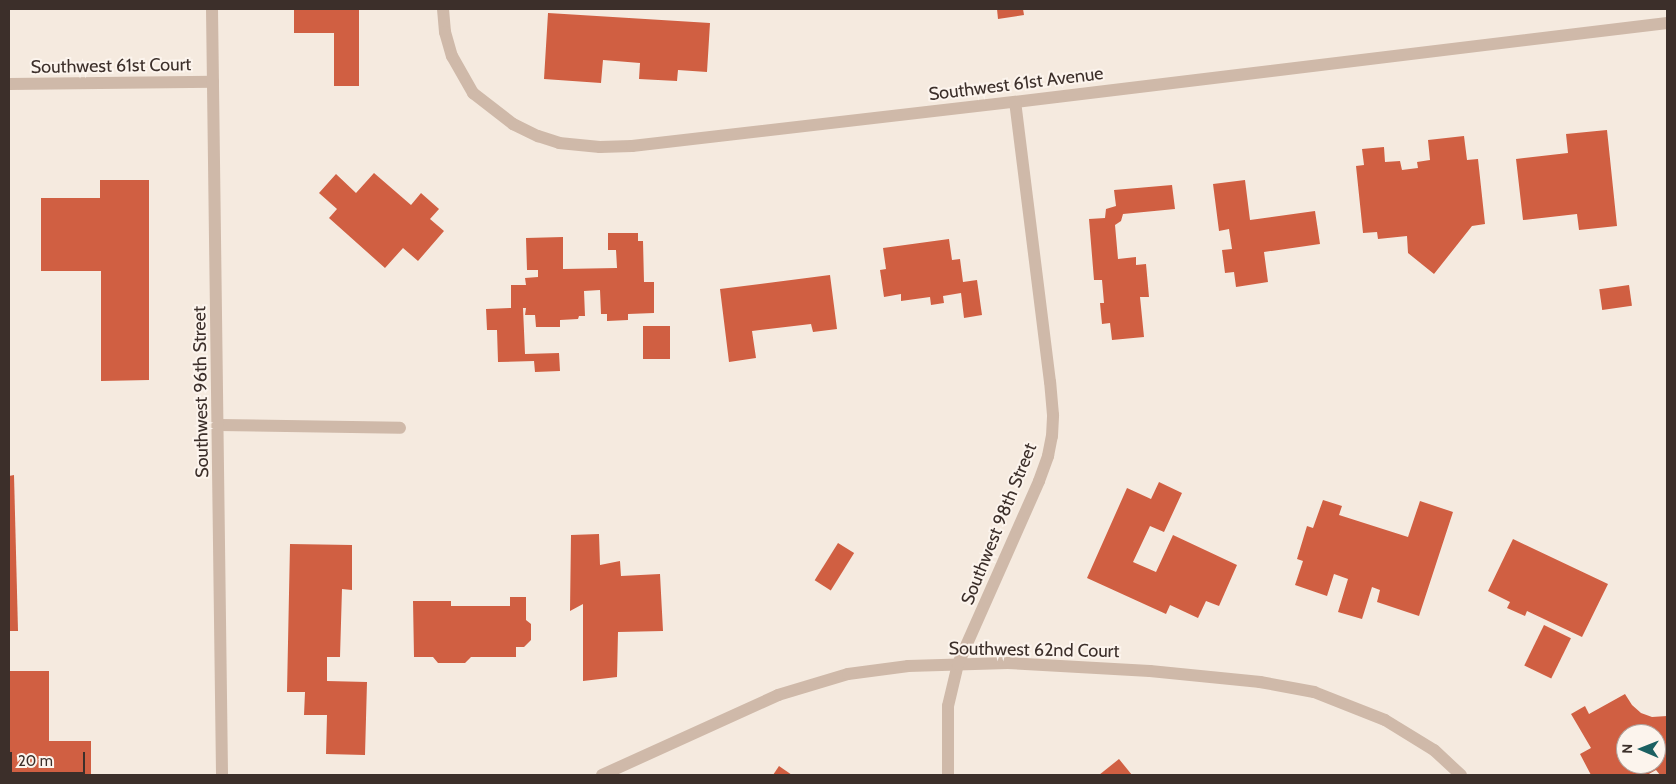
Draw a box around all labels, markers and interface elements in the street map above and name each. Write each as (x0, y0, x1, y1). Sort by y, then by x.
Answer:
street label: Southwest 61st Court (30, 54, 192, 78)
street label: Southwest 61st Avenue (927, 63, 1105, 105)
street label: Southwest 96th Street (189, 306, 213, 478)
street label: Southwest 98th Street (957, 440, 1041, 608)
street label: Southwest 62nd Court (948, 638, 1120, 662)
north arrow (1616, 724, 1666, 774)
scale bar (12, 742, 88, 774)
text: N (1618, 744, 1636, 754)
text: 20 m (18, 752, 53, 770)

